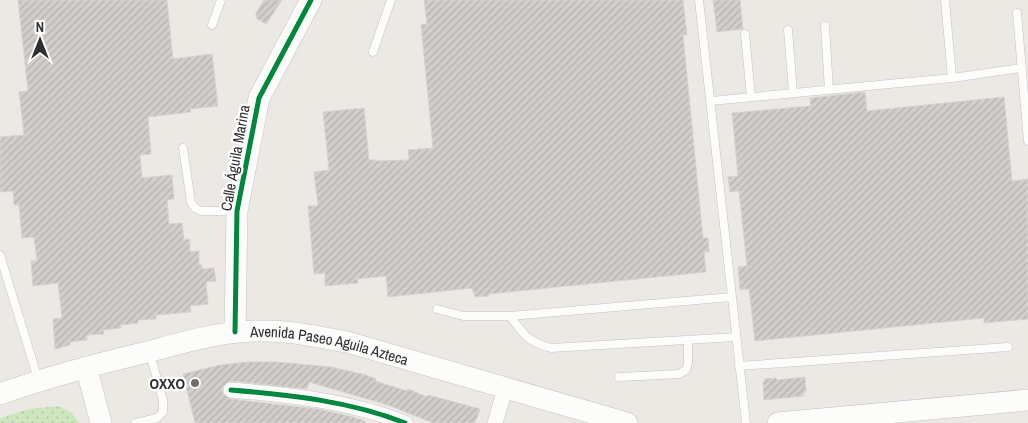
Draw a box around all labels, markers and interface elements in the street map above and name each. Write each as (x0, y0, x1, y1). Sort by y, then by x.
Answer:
north arrow (15, 15, 65, 65)
text: N (36, 18, 44, 36)
street label: Calle Águila Marina (215, 103, 255, 213)
street label: Avenida Paseo Aguila Azteca (249, 320, 411, 370)
place label: OXXO (149, 373, 185, 394)
marker: OXXO (189, 377, 201, 389)

